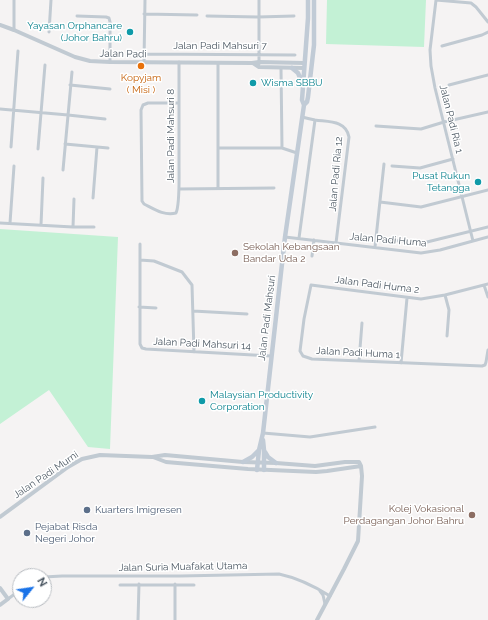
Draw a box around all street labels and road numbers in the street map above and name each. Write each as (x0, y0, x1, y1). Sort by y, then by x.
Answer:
street label: Jalan Padi Mahsuri 7 (173, 40, 267, 52)
street label: Jalan Padi (100, 48, 146, 60)
street label: Jalan Padi Ria 1 (437, 83, 465, 155)
street label: Jalan Padi Mahsuri 8 (165, 89, 177, 183)
street label: Jalan Padi Ria 12 (327, 136, 345, 212)
street label: Jalan Padi Huma (349, 231, 427, 249)
street label: Jalan Padi Huma 2 (334, 274, 420, 296)
street label: Jalan Padi Mahsuri (256, 275, 278, 361)
street label: Jalan Padi Mahsuri 14 (153, 335, 251, 353)
street label: Jalan Padi Huma 1 (316, 345, 400, 361)
street label: Jalan Padi Murni (11, 449, 81, 501)
street label: Jalan Suria Muafakat Utama (118, 560, 248, 574)

